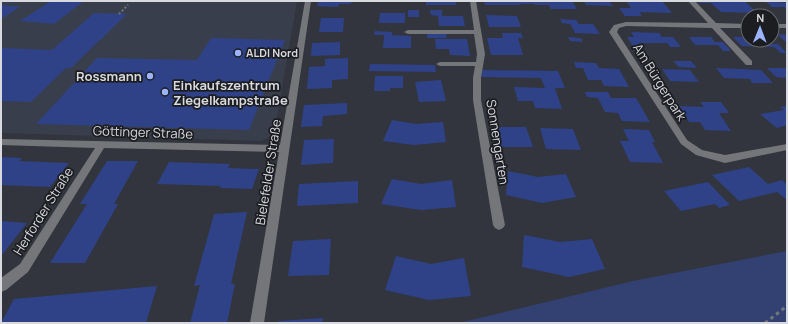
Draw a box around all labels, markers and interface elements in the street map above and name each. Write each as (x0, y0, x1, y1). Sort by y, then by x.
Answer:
north arrow (740, 8, 780, 48)
text: N (756, 10, 764, 25)
street label: Am Bürgerpark (629, 40, 691, 125)
place label: ALDI Nord (246, 45, 298, 60)
marker: ALDI Nord (233, 48, 243, 58)
place label: Rossmann (76, 67, 142, 85)
marker: Rossmann (145, 71, 155, 81)
place label: Einkaufszentrum Ziegelkampstraße (173, 76, 288, 109)
marker: Einkaufszentrum Ziegelkampstraße (160, 87, 170, 97)
street label: Sonnengarten (482, 98, 514, 186)
street label: Bielefelder Straße (251, 117, 285, 226)
street label: Göttinger Straße (93, 121, 194, 143)
street label: Herforder Straße (9, 163, 78, 258)

